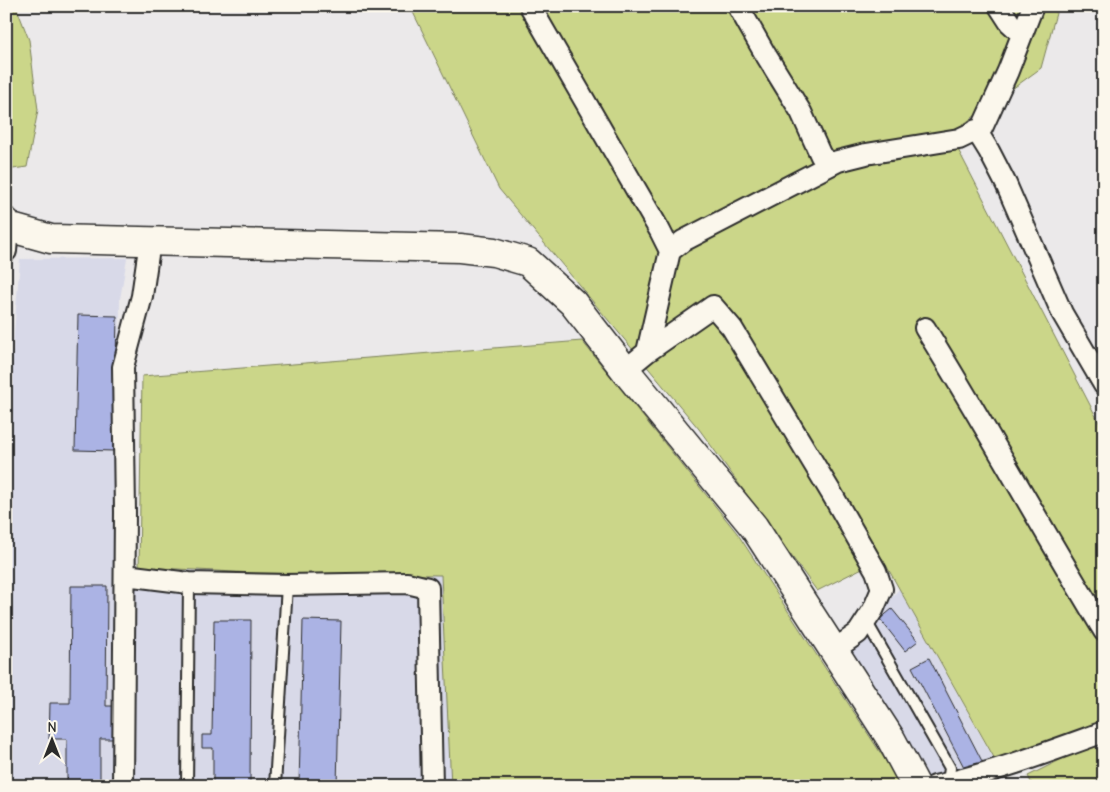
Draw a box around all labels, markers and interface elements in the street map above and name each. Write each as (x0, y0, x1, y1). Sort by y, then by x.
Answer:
north arrow (28, 714, 78, 764)
text: N (47, 719, 57, 736)

